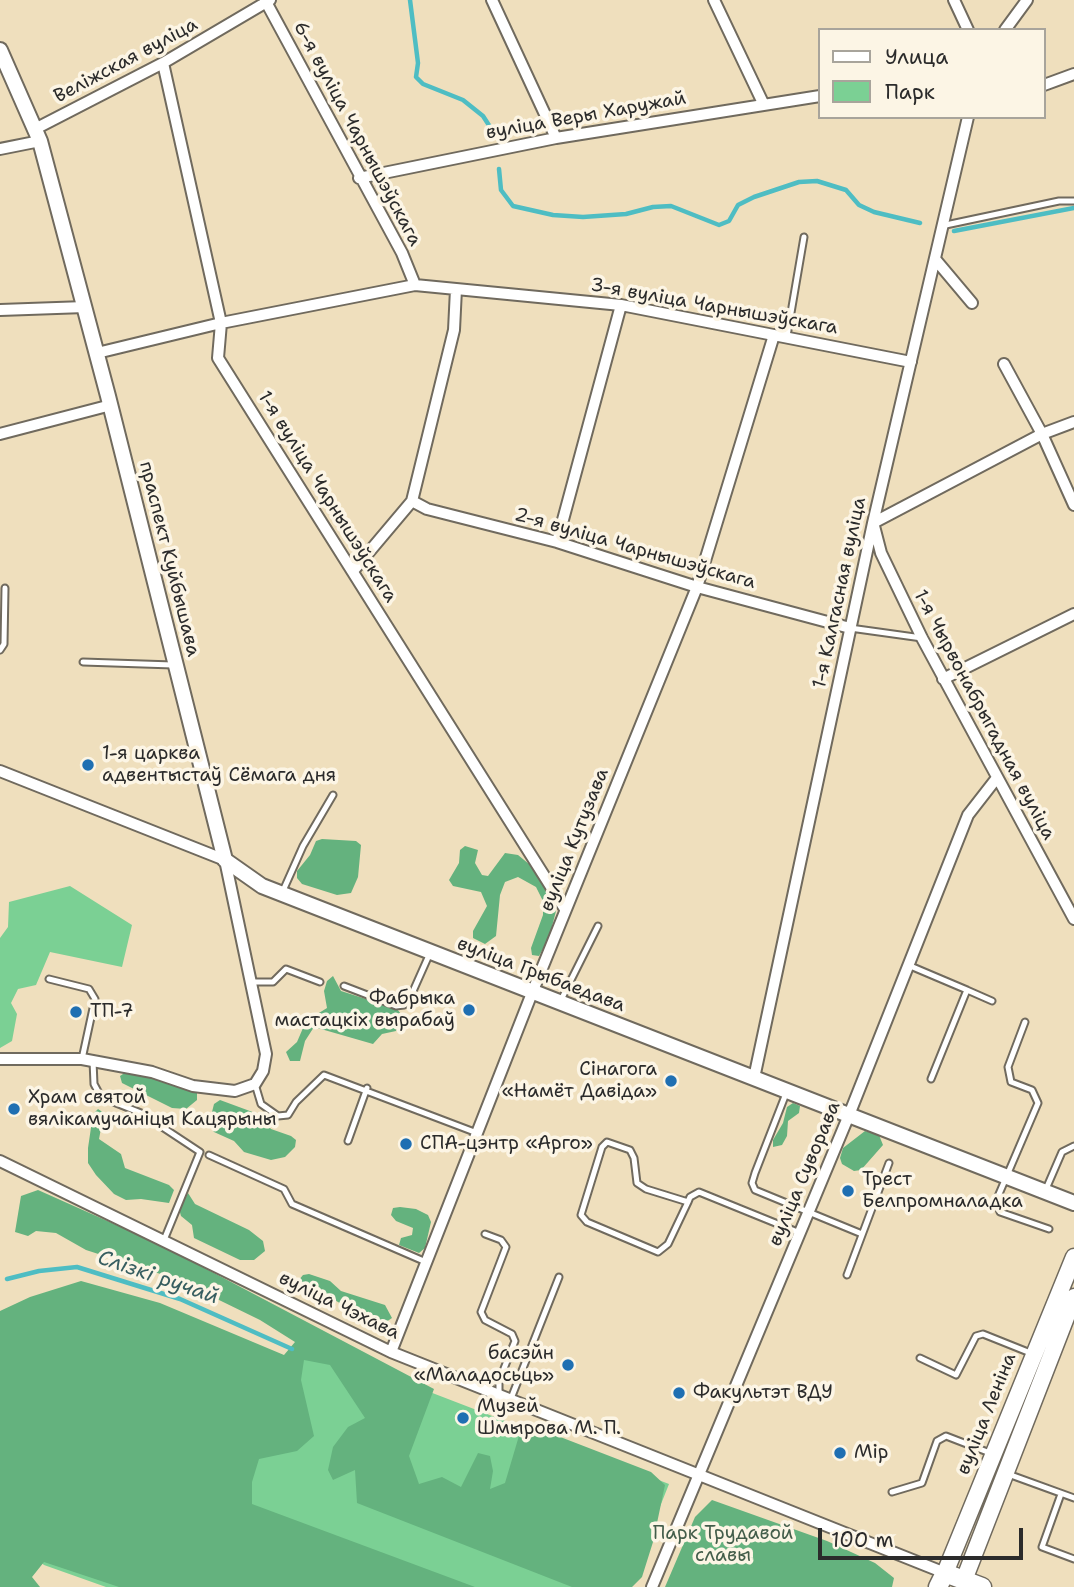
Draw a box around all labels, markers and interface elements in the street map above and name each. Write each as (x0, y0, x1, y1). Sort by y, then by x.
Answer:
street label: Веліжская вуліца (50, 14, 202, 108)
street label: 6-я вуліца Чарнышэўскага (288, 18, 426, 250)
legend (818, 28, 1046, 119)
text: Улица (885, 43, 948, 71)
text: Парк (885, 78, 935, 106)
street label: вуліца Веры Харужай (484, 87, 688, 145)
street label: 3-я вуліца Чарнышэўскага (589, 274, 839, 340)
street label: 1-я вуліца Чарнышэўскага (252, 387, 402, 607)
street label: праспект Куйбышава (134, 459, 204, 659)
street label: 1-я Калгасная вуліца (809, 495, 871, 691)
street label: 2-я вуліца Чарнышэўскага (512, 504, 758, 594)
street label: 1-я Чырвонабрыгадная вуліца (908, 586, 1060, 844)
place label: 1-я царква адвентыстаў Сёмага дня (102, 743, 336, 787)
marker: 1-я царква адвентыстаў Сёмага дня (80, 757, 96, 773)
street label: вуліца Кутузава (536, 765, 614, 915)
street label: вуліца Грыбаедава (454, 932, 628, 1018)
place label: Фабрыка мастацкіх вырабаў (275, 988, 455, 1032)
place label: ТП-7 (90, 1001, 133, 1023)
marker: Фабрыка мастацкіх вырабаў (461, 1002, 477, 1018)
marker: ТП-7 (68, 1004, 84, 1020)
place label: Сінагога «Намёт Давіда» (502, 1059, 657, 1103)
marker: Сінагога «Намёт Давіда» (663, 1073, 679, 1089)
place label: Храм святой вялікамучаніцы Кацярыны (28, 1087, 277, 1131)
street label: вуліца Суворава (764, 1098, 846, 1250)
marker: Храм святой вялікамучаніцы Кацярыны (6, 1101, 22, 1117)
place label: СПА-цэнтр «Арго» (420, 1133, 593, 1155)
marker: СПА-цэнтр «Арго» (398, 1136, 414, 1152)
place label: Трест Белпромналадка (862, 1169, 1023, 1213)
marker: Трест Белпромналадка (840, 1183, 856, 1199)
water label: Слізкі ручай (94, 1246, 222, 1310)
street label: вуліца Чэхава (275, 1267, 403, 1345)
place label: басэйн «Маладосьць» (414, 1343, 554, 1387)
street label: вуліца Леніна (952, 1350, 1022, 1478)
marker: басэйн «Маладосьць» (560, 1357, 576, 1373)
place label: Факультэт ВДУ (693, 1382, 833, 1404)
marker: Факультэт ВДУ (671, 1385, 687, 1401)
place label: Музей Шмырова М. П. (477, 1396, 621, 1440)
marker: Музей Шмырова М. П. (455, 1410, 471, 1426)
place label: Мір (854, 1442, 889, 1464)
marker: Мір (832, 1445, 848, 1461)
scale bar (822, 1514, 1027, 1558)
park label: Парк Трудавой славы (653, 1523, 793, 1567)
text: 100 m (831, 1526, 894, 1554)

